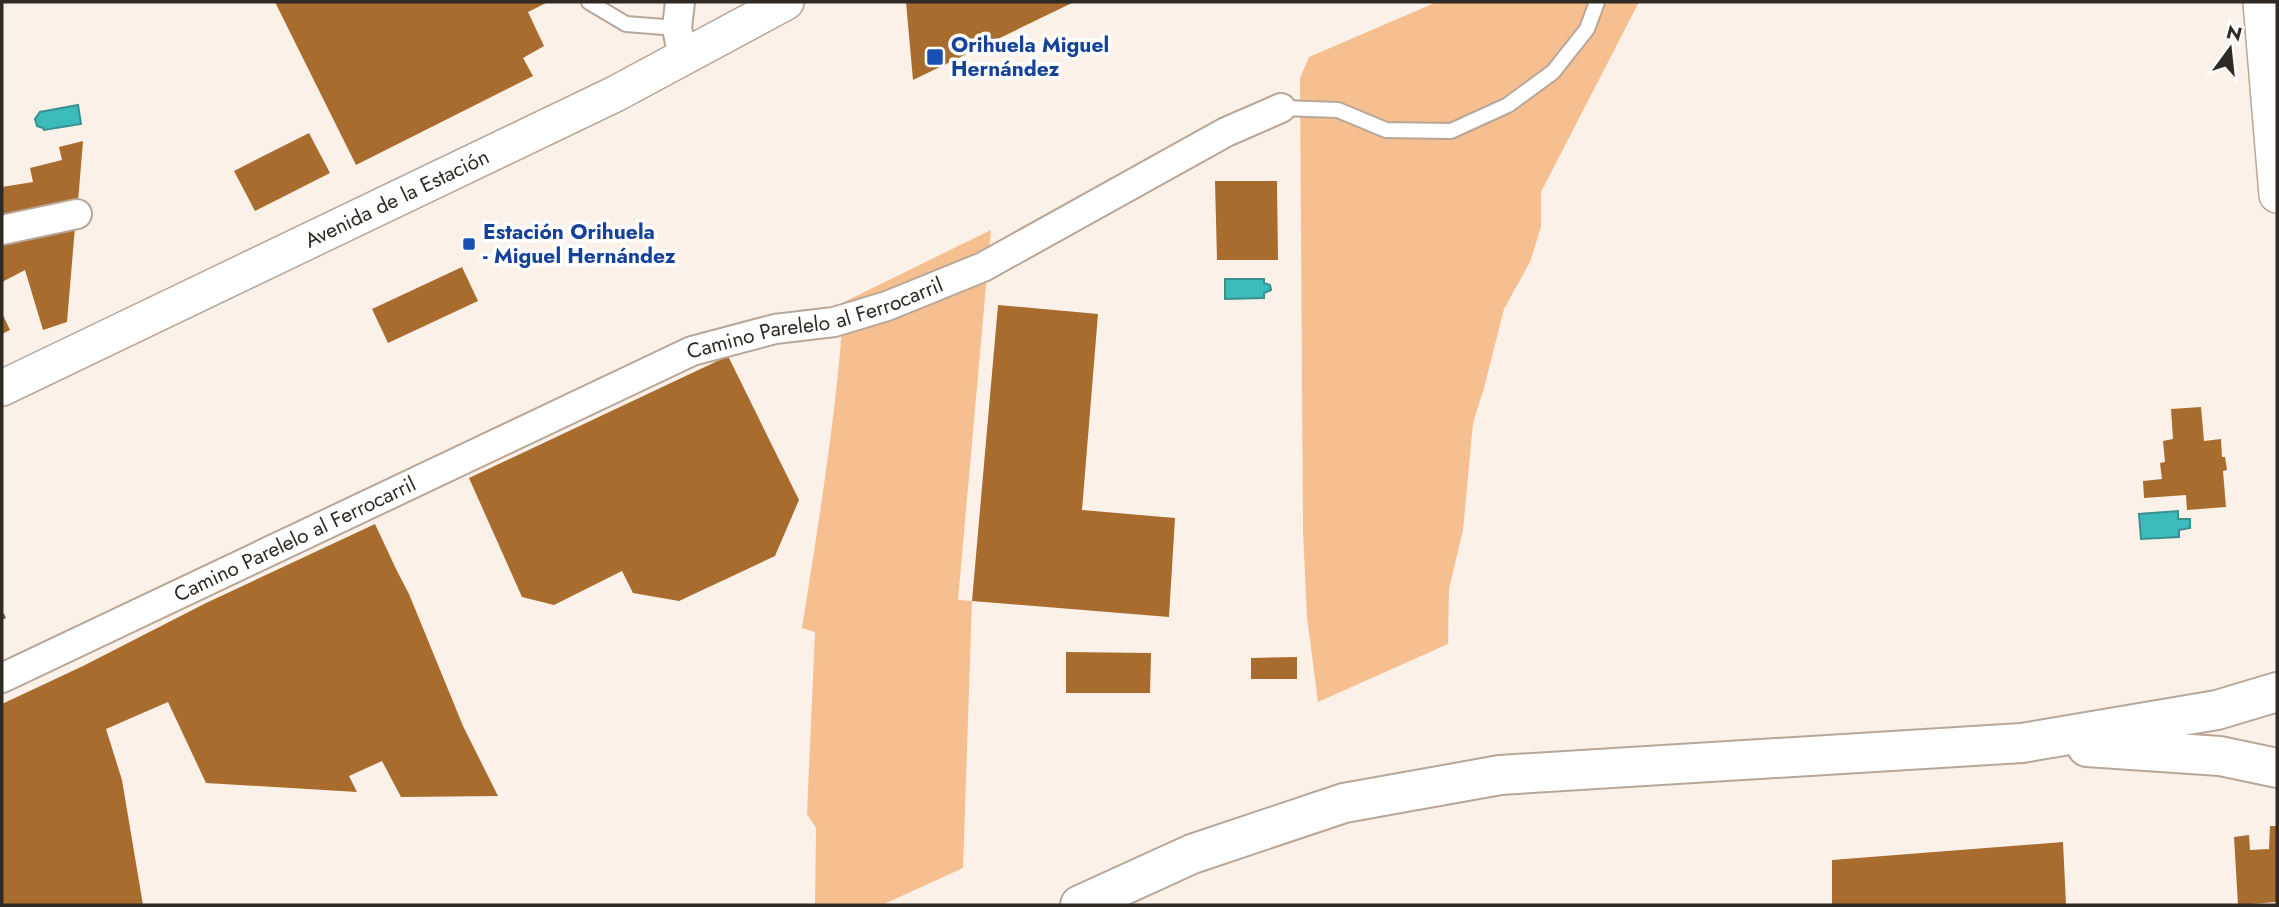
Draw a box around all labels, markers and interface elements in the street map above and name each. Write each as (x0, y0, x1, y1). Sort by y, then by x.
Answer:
north arrow (2195, 14, 2265, 84)
text: N (2223, 18, 2245, 48)
place label: Orihuela Miguel Hernández (951, 30, 1109, 84)
marker: Orihuela Miguel Hernández (925, 47, 945, 67)
street label: Avenida de la Estación (300, 142, 494, 256)
place label: Estación Orihuela - Miguel Hernández (483, 217, 676, 271)
marker: Estación Orihuela - Miguel Hernández (461, 236, 477, 252)
street label: Camino Parelelo al Ferrocarril (683, 270, 947, 367)
street label: Camino Parelelo al Ferrocarril (169, 469, 421, 609)

